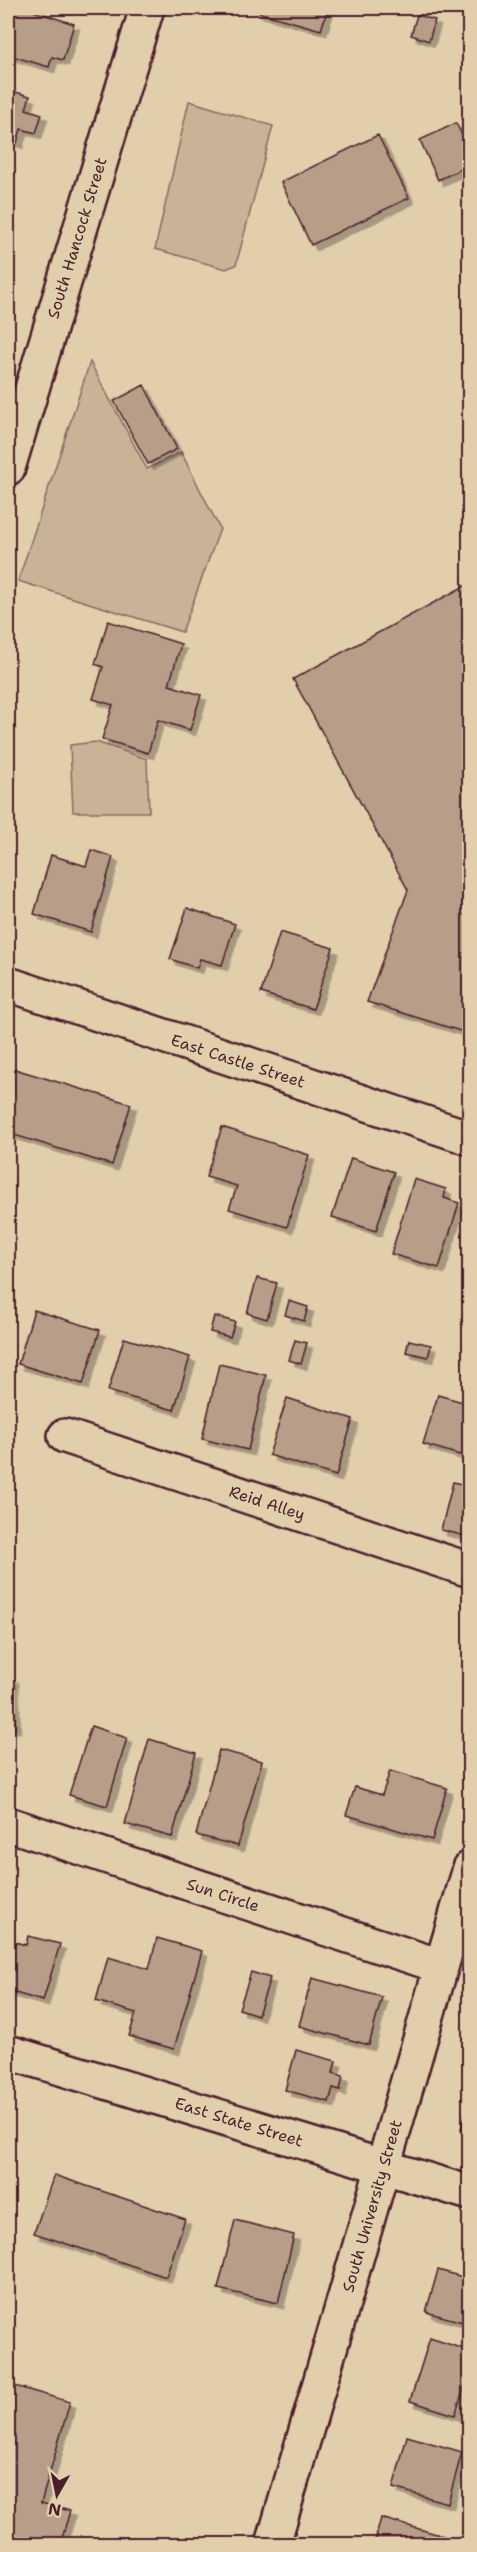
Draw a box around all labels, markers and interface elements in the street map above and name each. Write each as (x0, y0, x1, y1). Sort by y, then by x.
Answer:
street label: South Hancock Street (42, 155, 112, 321)
street label: East Castle Street (168, 1029, 308, 1093)
street label: Reid Alley (226, 1481, 308, 1525)
street label: Sun Circle (184, 1873, 262, 1917)
street label: East State Street (172, 2093, 306, 2151)
street label: South University Street (337, 2117, 407, 2295)
north arrow (27, 2465, 87, 2525)
text: N (47, 2498, 63, 2521)

